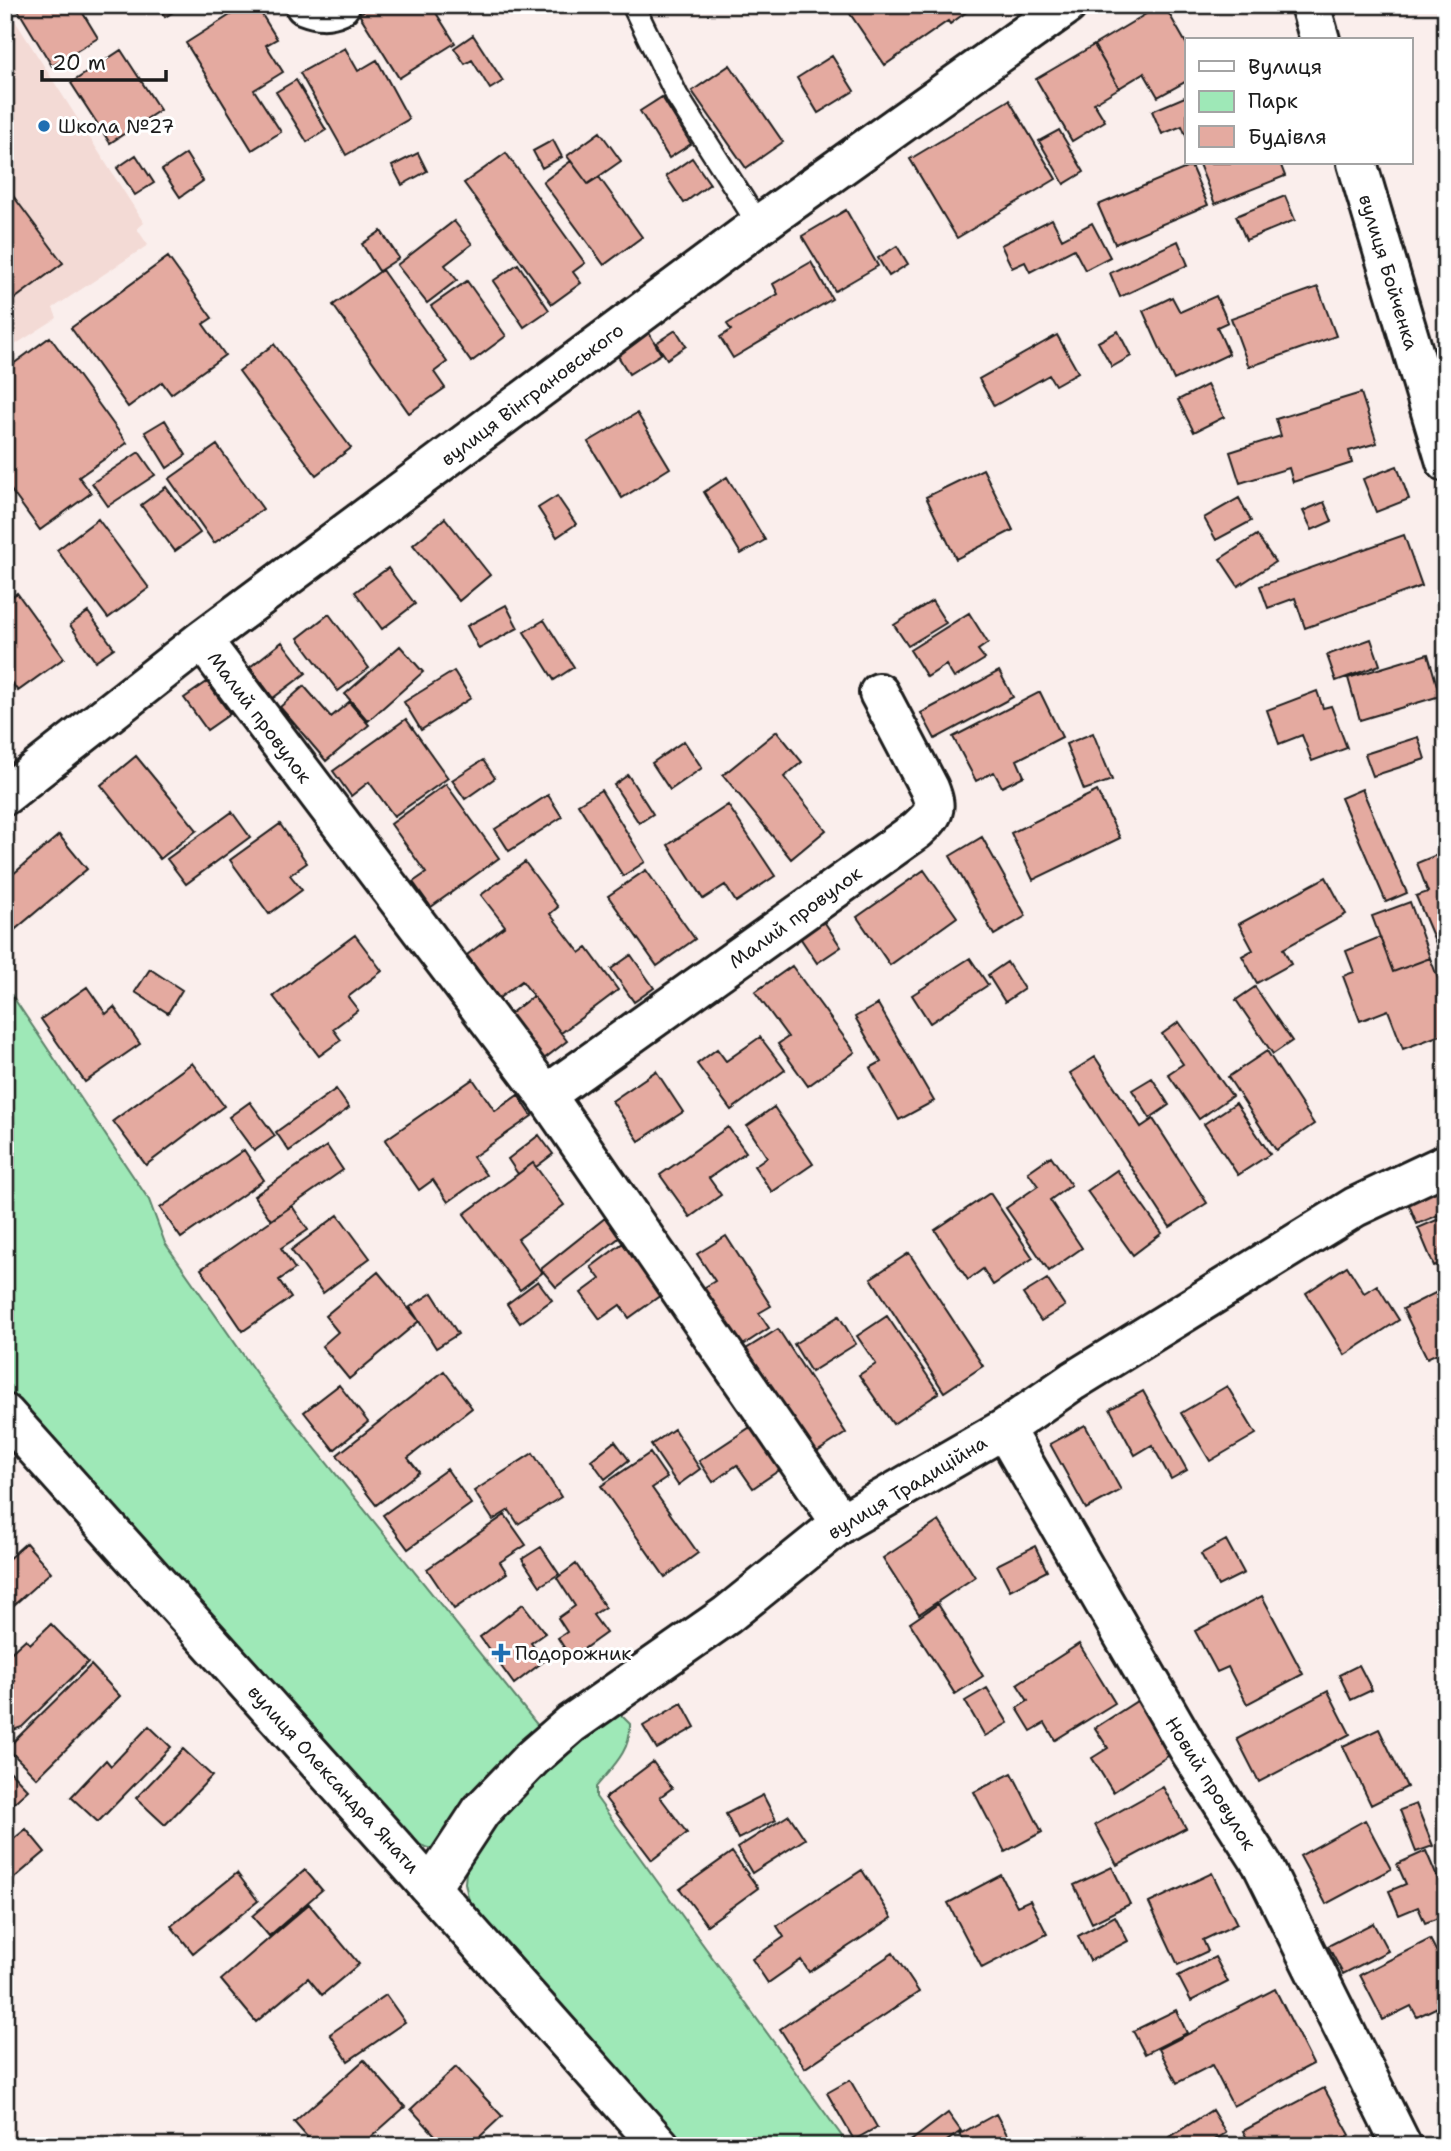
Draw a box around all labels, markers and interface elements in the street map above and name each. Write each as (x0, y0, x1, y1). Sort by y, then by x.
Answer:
scale bar (42, 38, 166, 82)
legend (1185, 38, 1412, 164)
text: 20 m (52, 49, 106, 77)
text: Вулиця (1248, 53, 1322, 81)
text: Парк (1248, 87, 1298, 115)
place label: Школа №27 (58, 114, 174, 139)
marker: Школа №27 (36, 118, 52, 134)
text: Будівля (1248, 123, 1327, 151)
street label: вулиця Бойченка (1353, 191, 1424, 353)
street label: вулиця Вінграновського (436, 317, 629, 471)
street label: Малий провулок (202, 647, 317, 788)
street label: Малий провулок (724, 861, 867, 974)
street label: вулиця Традиційна (823, 1430, 992, 1545)
place label: Подорожник (515, 1641, 631, 1666)
marker: Подорожник (493, 1645, 509, 1661)
street label: вулиця Олександра Янати (242, 1680, 425, 1879)
street label: Новий провулок (1160, 1712, 1262, 1855)

